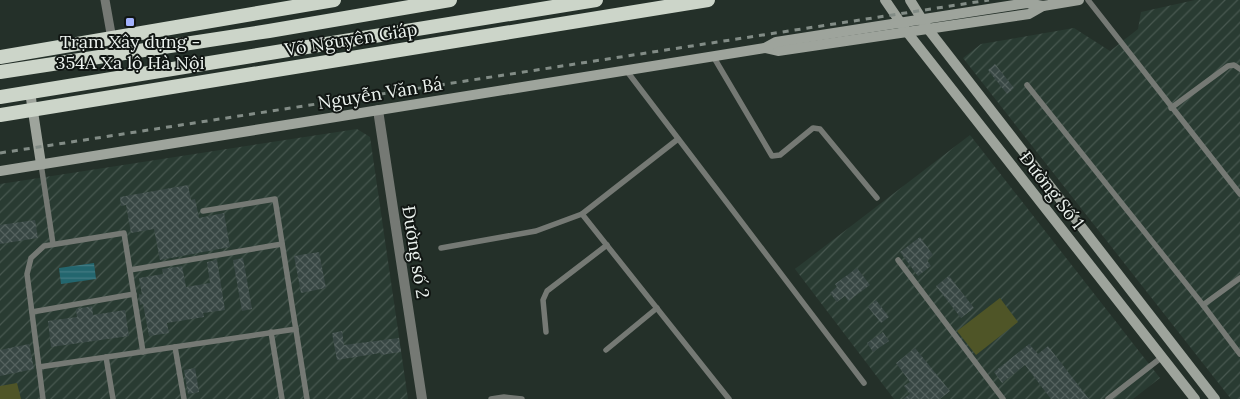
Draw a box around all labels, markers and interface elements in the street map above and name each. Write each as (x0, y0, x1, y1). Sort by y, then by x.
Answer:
marker: Trạm Xây dựng - 354A Xa lộ Hà Nội (124, 16, 136, 28)
street label: Võ Nguyên Giáp (282, 17, 419, 61)
place label: Trạm Xây dựng - 354A Xa lộ Hà Nội (55, 30, 205, 74)
street label: Nguyễn Văn Bá (316, 72, 444, 114)
street label: Đường Số 1 (1015, 147, 1089, 233)
street label: Đường số 2 (397, 204, 435, 300)

